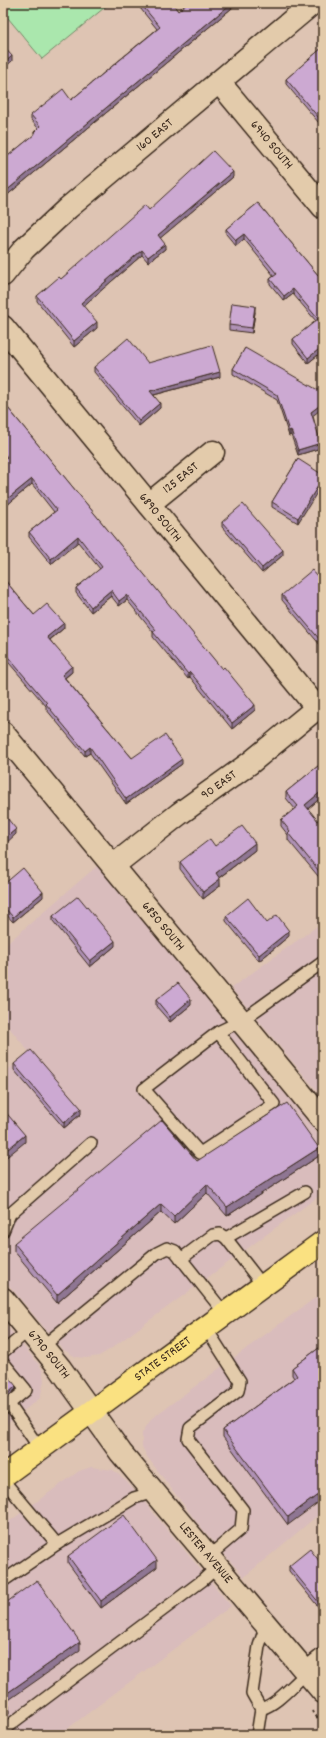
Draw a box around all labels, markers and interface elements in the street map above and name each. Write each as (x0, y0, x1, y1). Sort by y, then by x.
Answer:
street label: 160 EAST (132, 114, 178, 156)
street label: 6940 SOUTH (245, 116, 298, 174)
street label: 125 EAST (159, 458, 203, 499)
street label: 6890 SOUTH (134, 489, 186, 546)
street label: 90 EAST (197, 766, 241, 805)
street label: 6850 SOUTH (137, 898, 189, 955)
street label: 6790 SOUTH (23, 1326, 75, 1383)
street label: STATE STREET (130, 1332, 195, 1386)
street label: LESTER AVENUE (174, 1518, 237, 1588)

